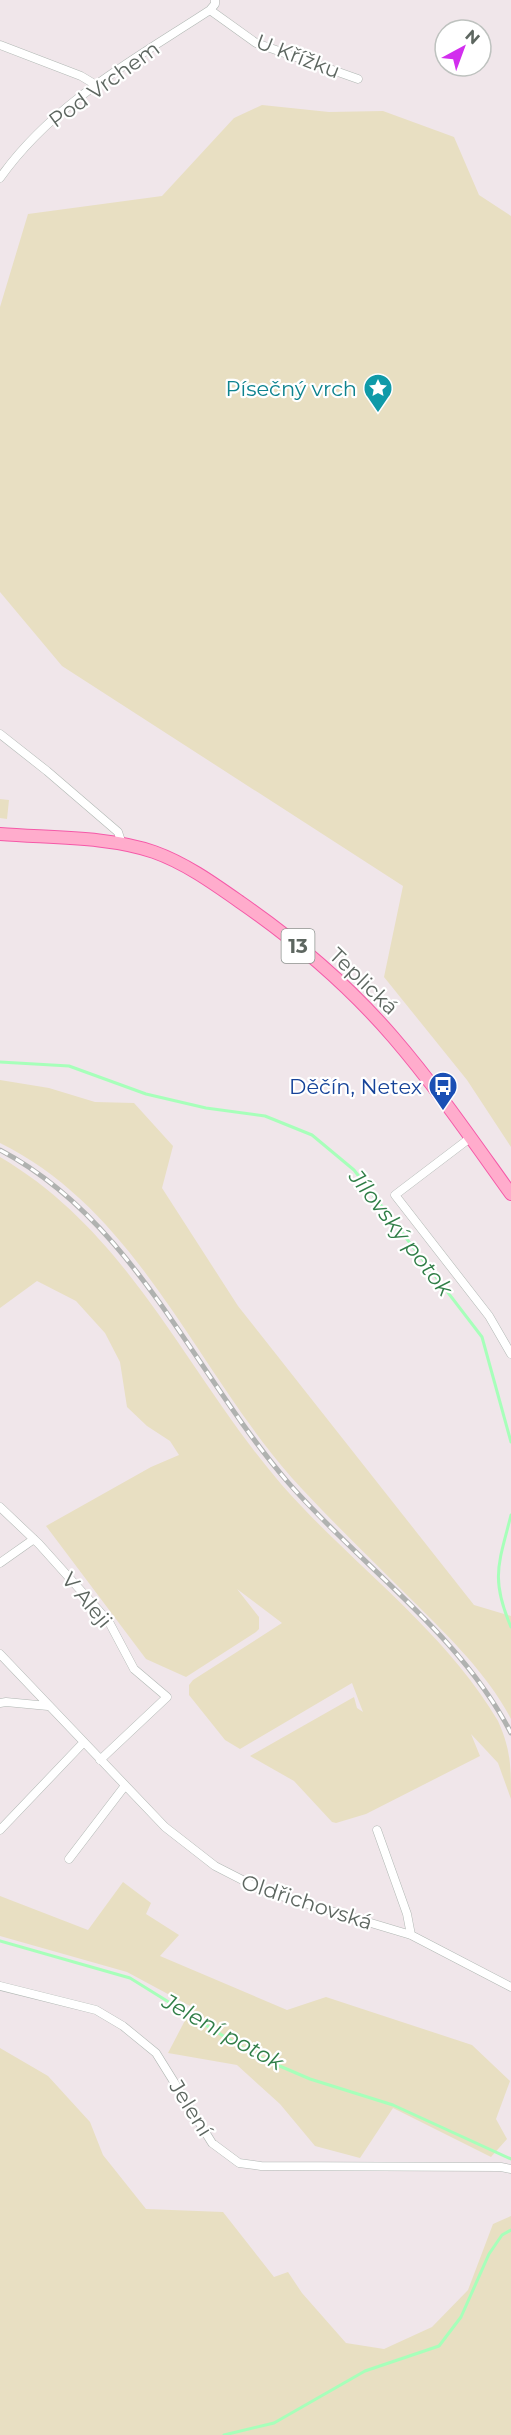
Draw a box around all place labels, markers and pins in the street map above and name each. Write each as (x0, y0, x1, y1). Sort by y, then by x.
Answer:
place icon: Písečný vrch (362, 372, 394, 414)
place label: Písečný vrch (225, 376, 357, 401)
bus stop icon: Děčín, Netex (427, 1070, 459, 1112)
place label: Děčín, Netex (289, 1074, 422, 1099)

